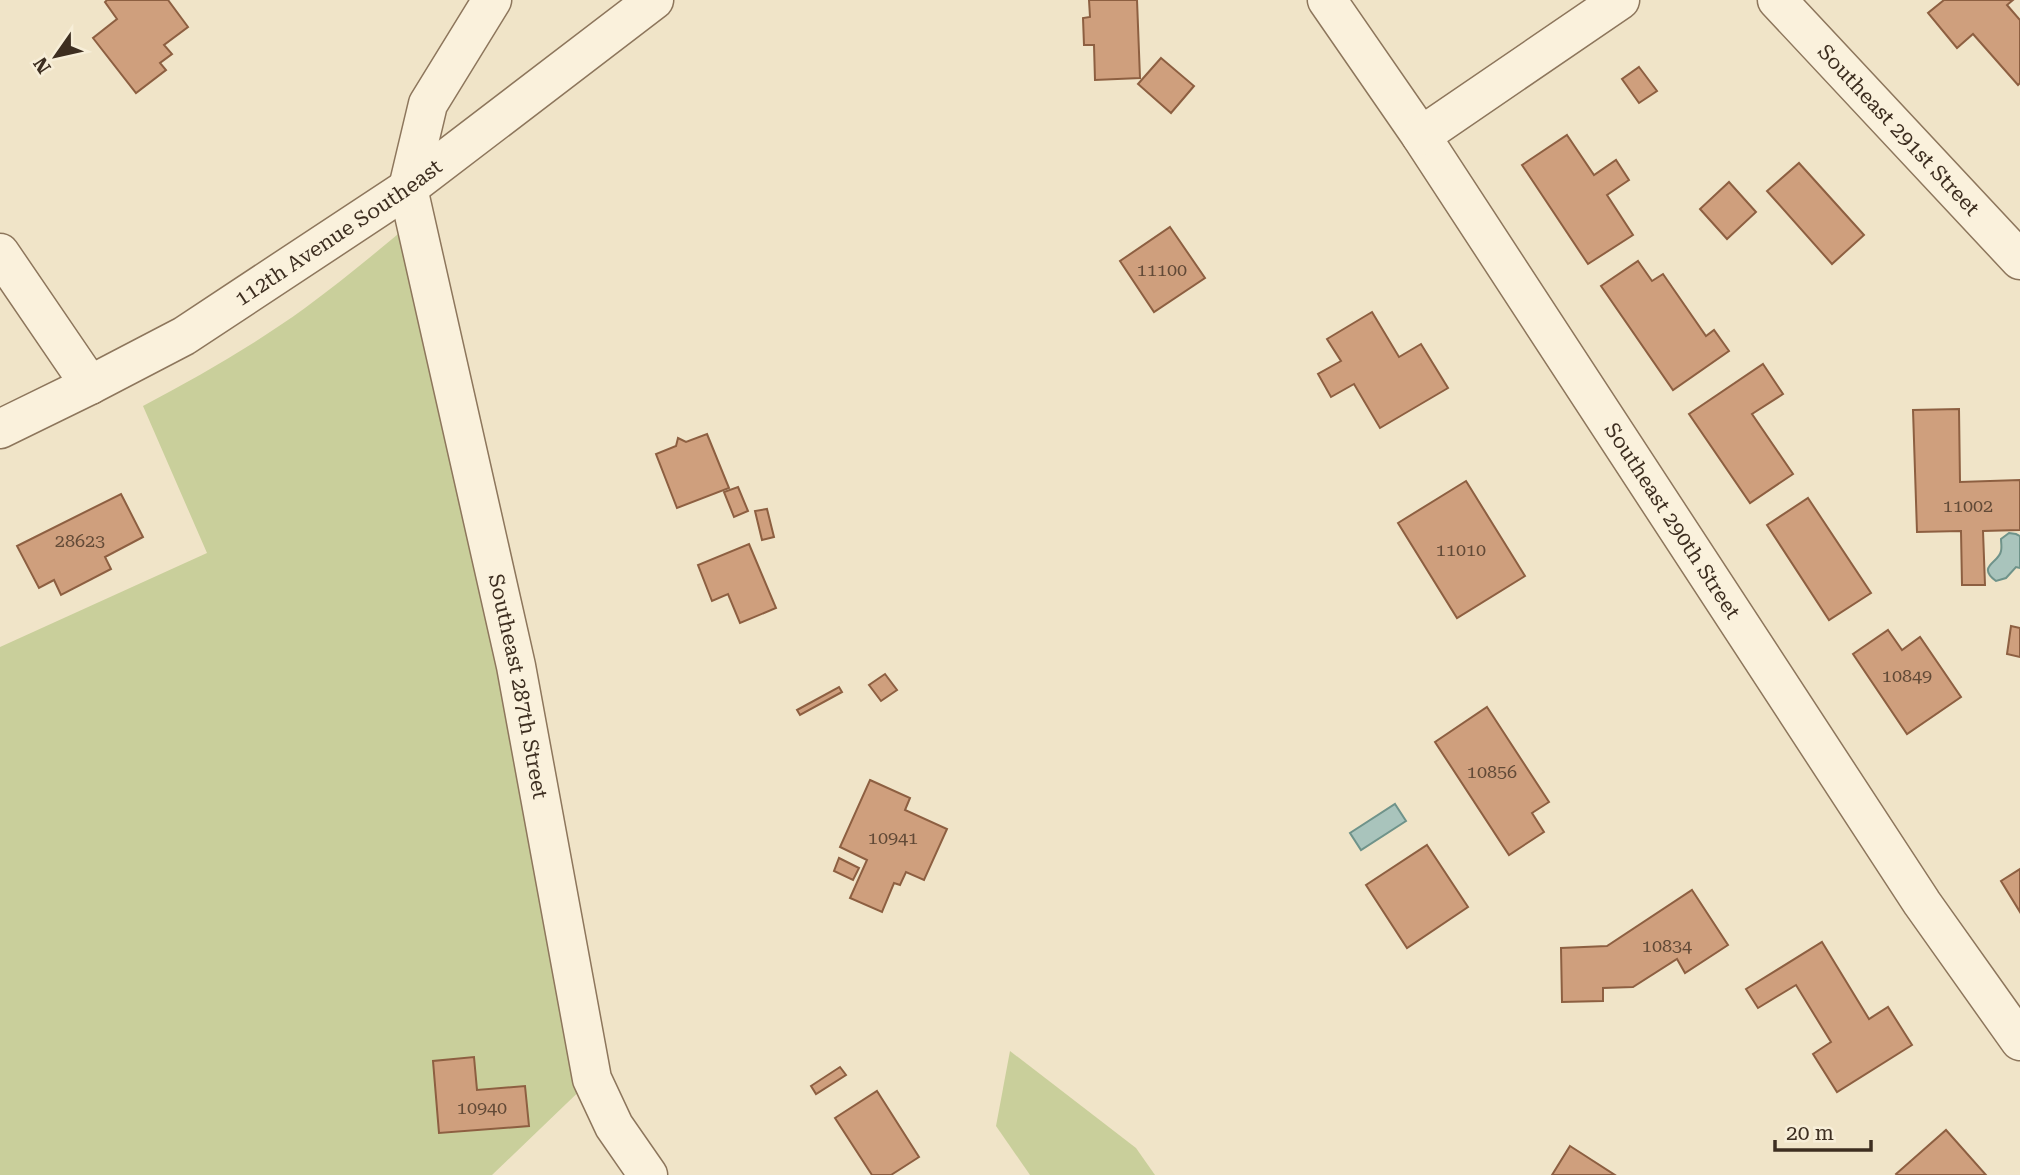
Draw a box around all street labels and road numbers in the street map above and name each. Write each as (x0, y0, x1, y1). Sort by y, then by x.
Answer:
street label: Southeast 291st Street (1813, 39, 1984, 221)
street label: 112th Avenue Southeast (231, 154, 447, 311)
street label: Southeast 290th Street (1600, 418, 1745, 623)
street label: Southeast 287th Street (484, 572, 552, 801)

